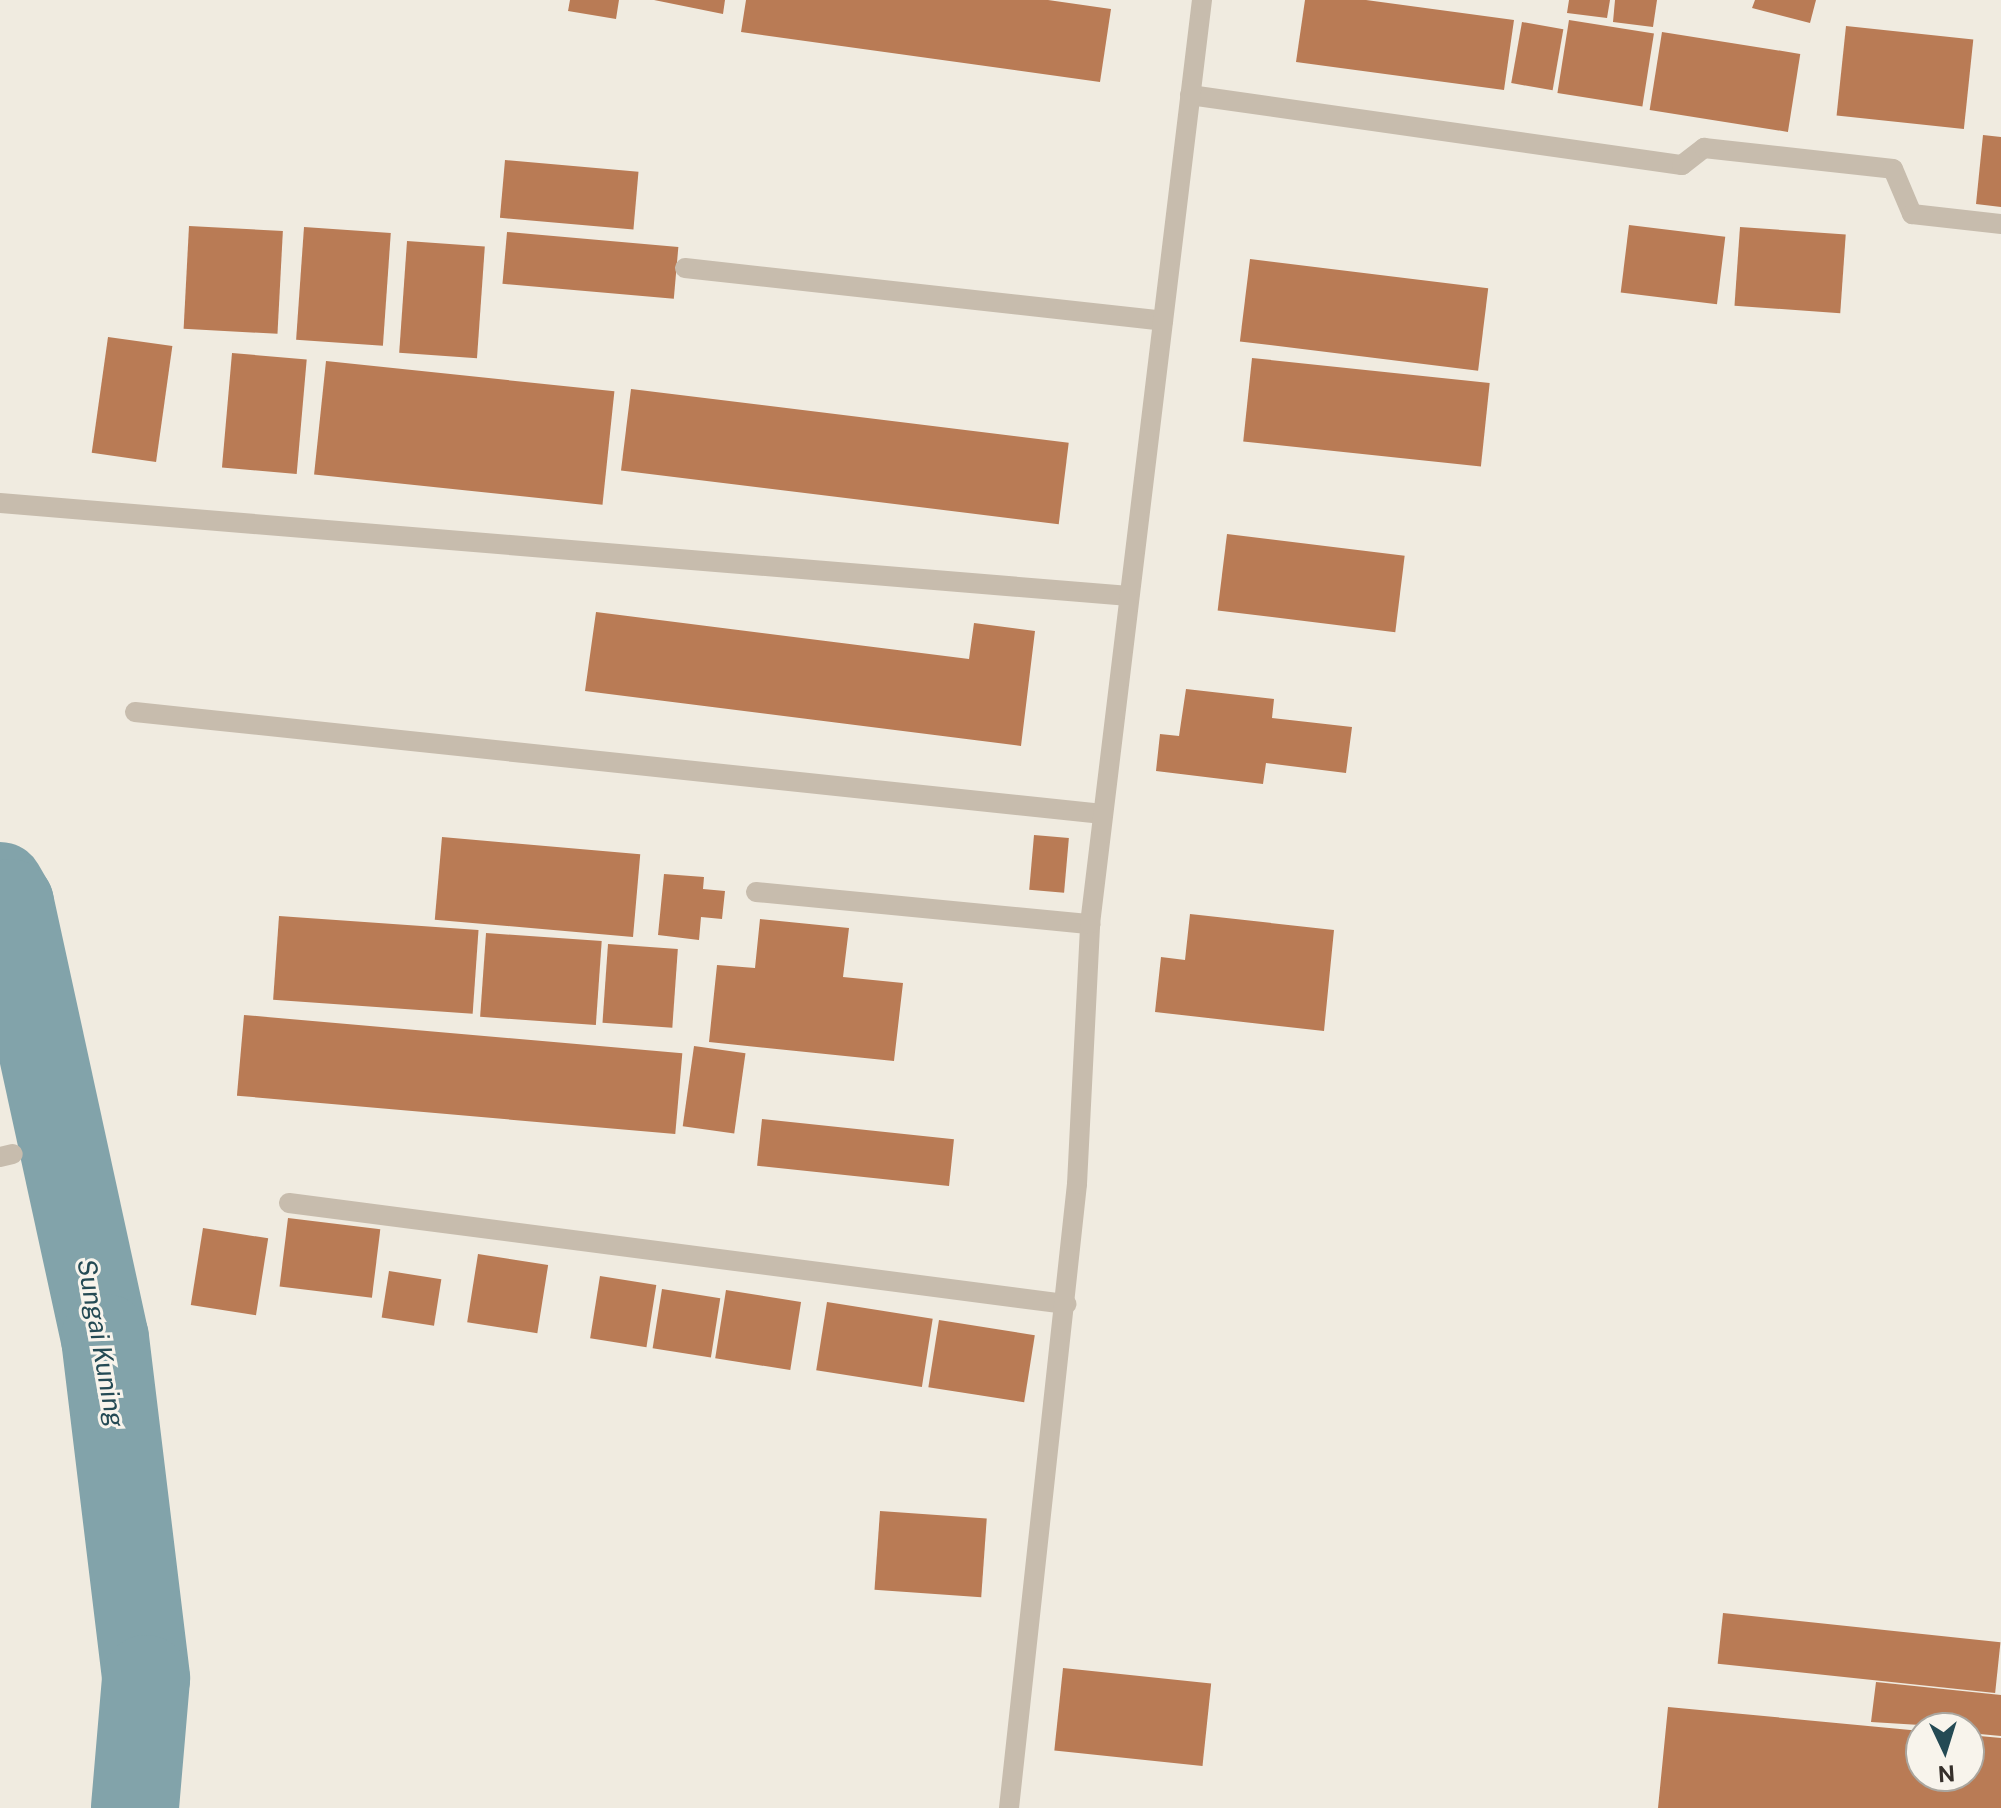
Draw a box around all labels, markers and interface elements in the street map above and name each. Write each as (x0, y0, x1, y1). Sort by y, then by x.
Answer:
water label: Sungai Kuning (71, 1257, 131, 1429)
north arrow (1905, 1712, 1985, 1792)
text: N (1937, 1760, 1956, 1788)

